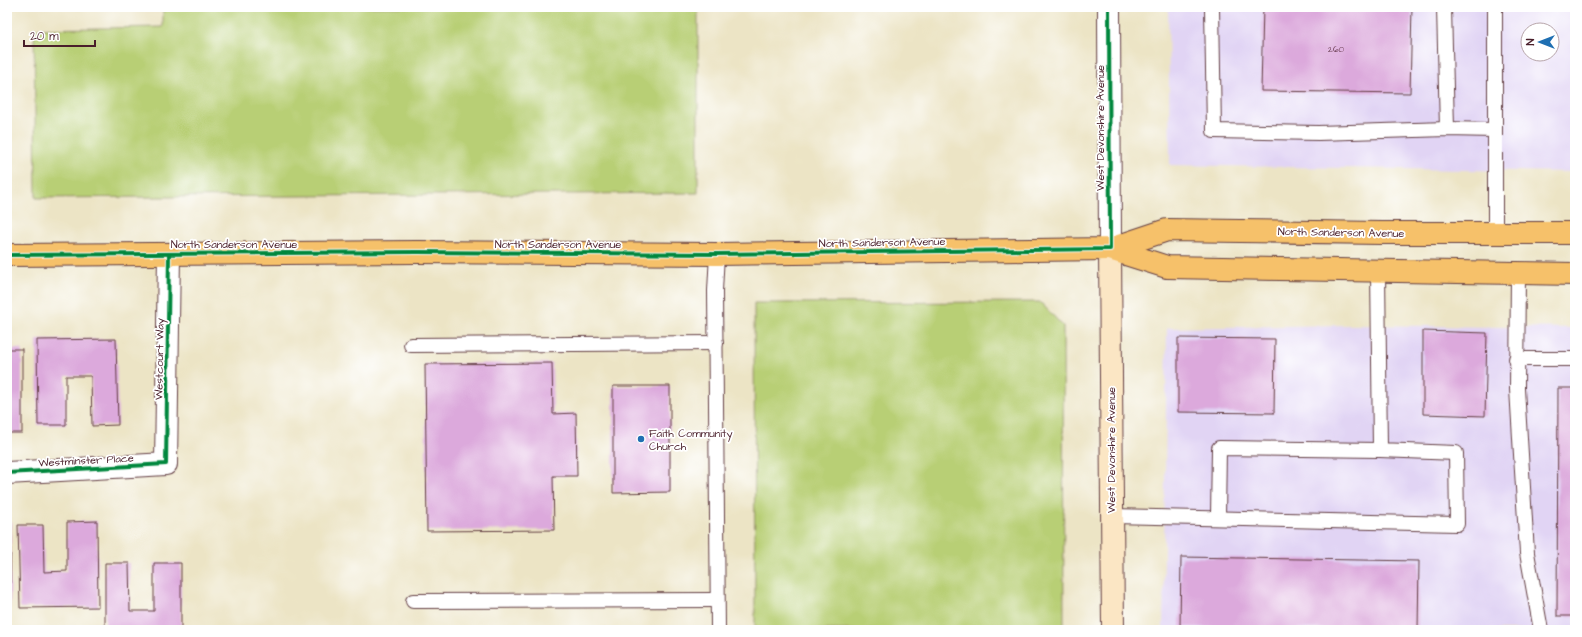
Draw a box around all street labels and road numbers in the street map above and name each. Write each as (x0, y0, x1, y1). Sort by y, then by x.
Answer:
street label: West Devonshire Avenue (1093, 65, 1108, 191)
street label: North Sanderson Avenue (1278, 224, 1404, 241)
street label: North Sanderson Avenue (819, 234, 945, 251)
street label: North Sanderson Avenue (171, 237, 297, 252)
street label: North Sanderson Avenue (495, 237, 621, 252)
street label: Westcourt Way (151, 318, 169, 400)
street label: West Devonshire Avenue (1104, 387, 1119, 513)
street label: Westminster Place (38, 451, 134, 470)

